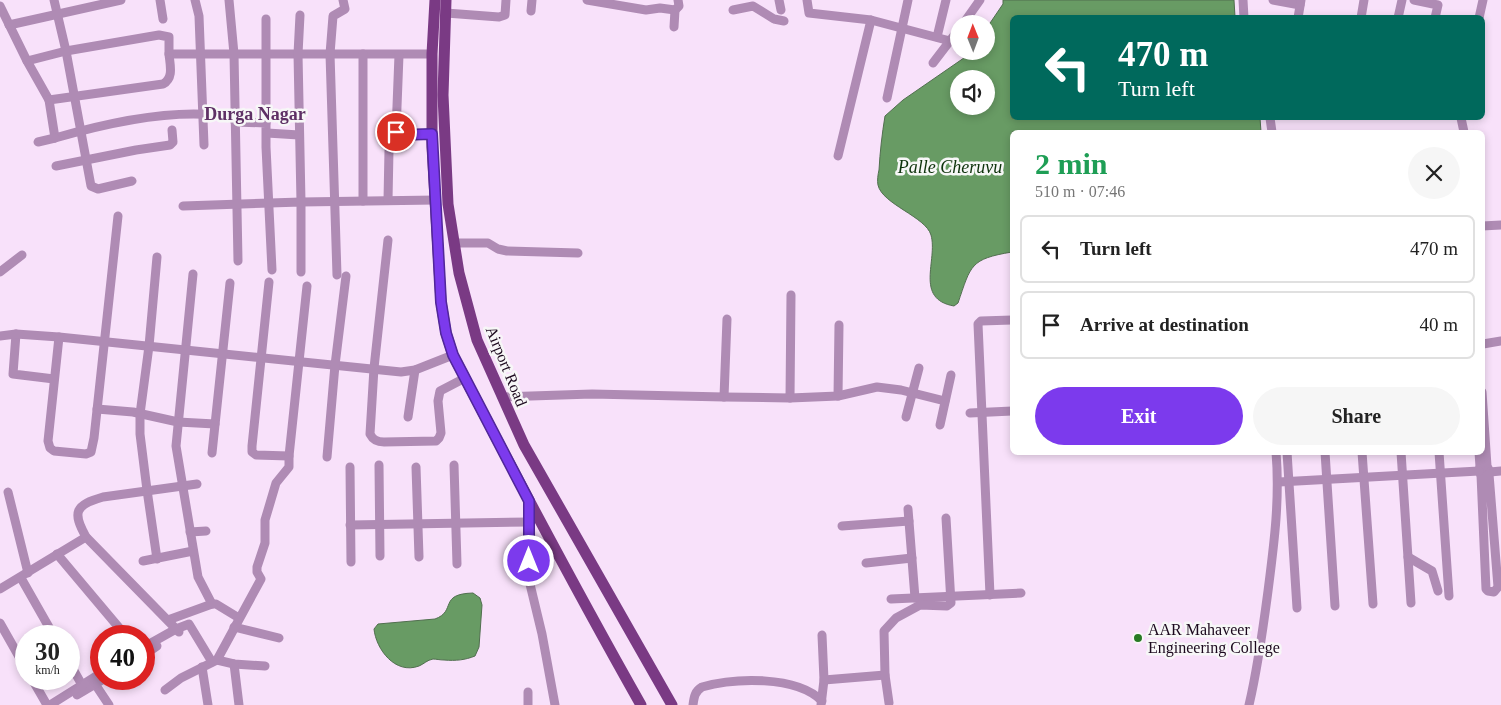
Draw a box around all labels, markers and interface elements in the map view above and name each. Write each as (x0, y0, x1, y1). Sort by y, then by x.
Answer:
north arrow (950, 15, 995, 60)
map controls (950, 15, 995, 115)
icon: left (1035, 35, 1100, 100)
text: 470 m (1118, 35, 1208, 74)
button: sound (950, 70, 995, 115)
text: Turn left (1118, 76, 1195, 101)
district label: Durga Nagar (204, 104, 306, 124)
pin (375, 111, 417, 153)
icon: arrive (382, 118, 410, 146)
text: 2 min (1035, 147, 1108, 180)
button: close (1408, 147, 1460, 199)
water label: Palle Cheruvu (897, 157, 1002, 177)
text: 510 m · 07:46 (1035, 183, 1125, 200)
icon: left (1037, 235, 1065, 263)
text: Turn left (1080, 238, 1152, 259)
text: 470 m (1410, 238, 1458, 259)
icon: arrive (1037, 311, 1065, 339)
text: Arrive at destination (1080, 314, 1249, 335)
text: 40 m (1419, 314, 1458, 335)
street label: Airport Road (482, 324, 530, 409)
button: Exit (1035, 387, 1243, 445)
button: Share (1253, 387, 1460, 445)
position arrow (502, 534, 554, 586)
place label: AAR Mahaveer Engineering College (1148, 621, 1280, 657)
speed limit sign: 40 (90, 625, 155, 690)
marker: AAR Mahaveer Engineering College (1132, 632, 1144, 644)
text: 30 (35, 638, 60, 665)
text: km/h (35, 663, 60, 677)

